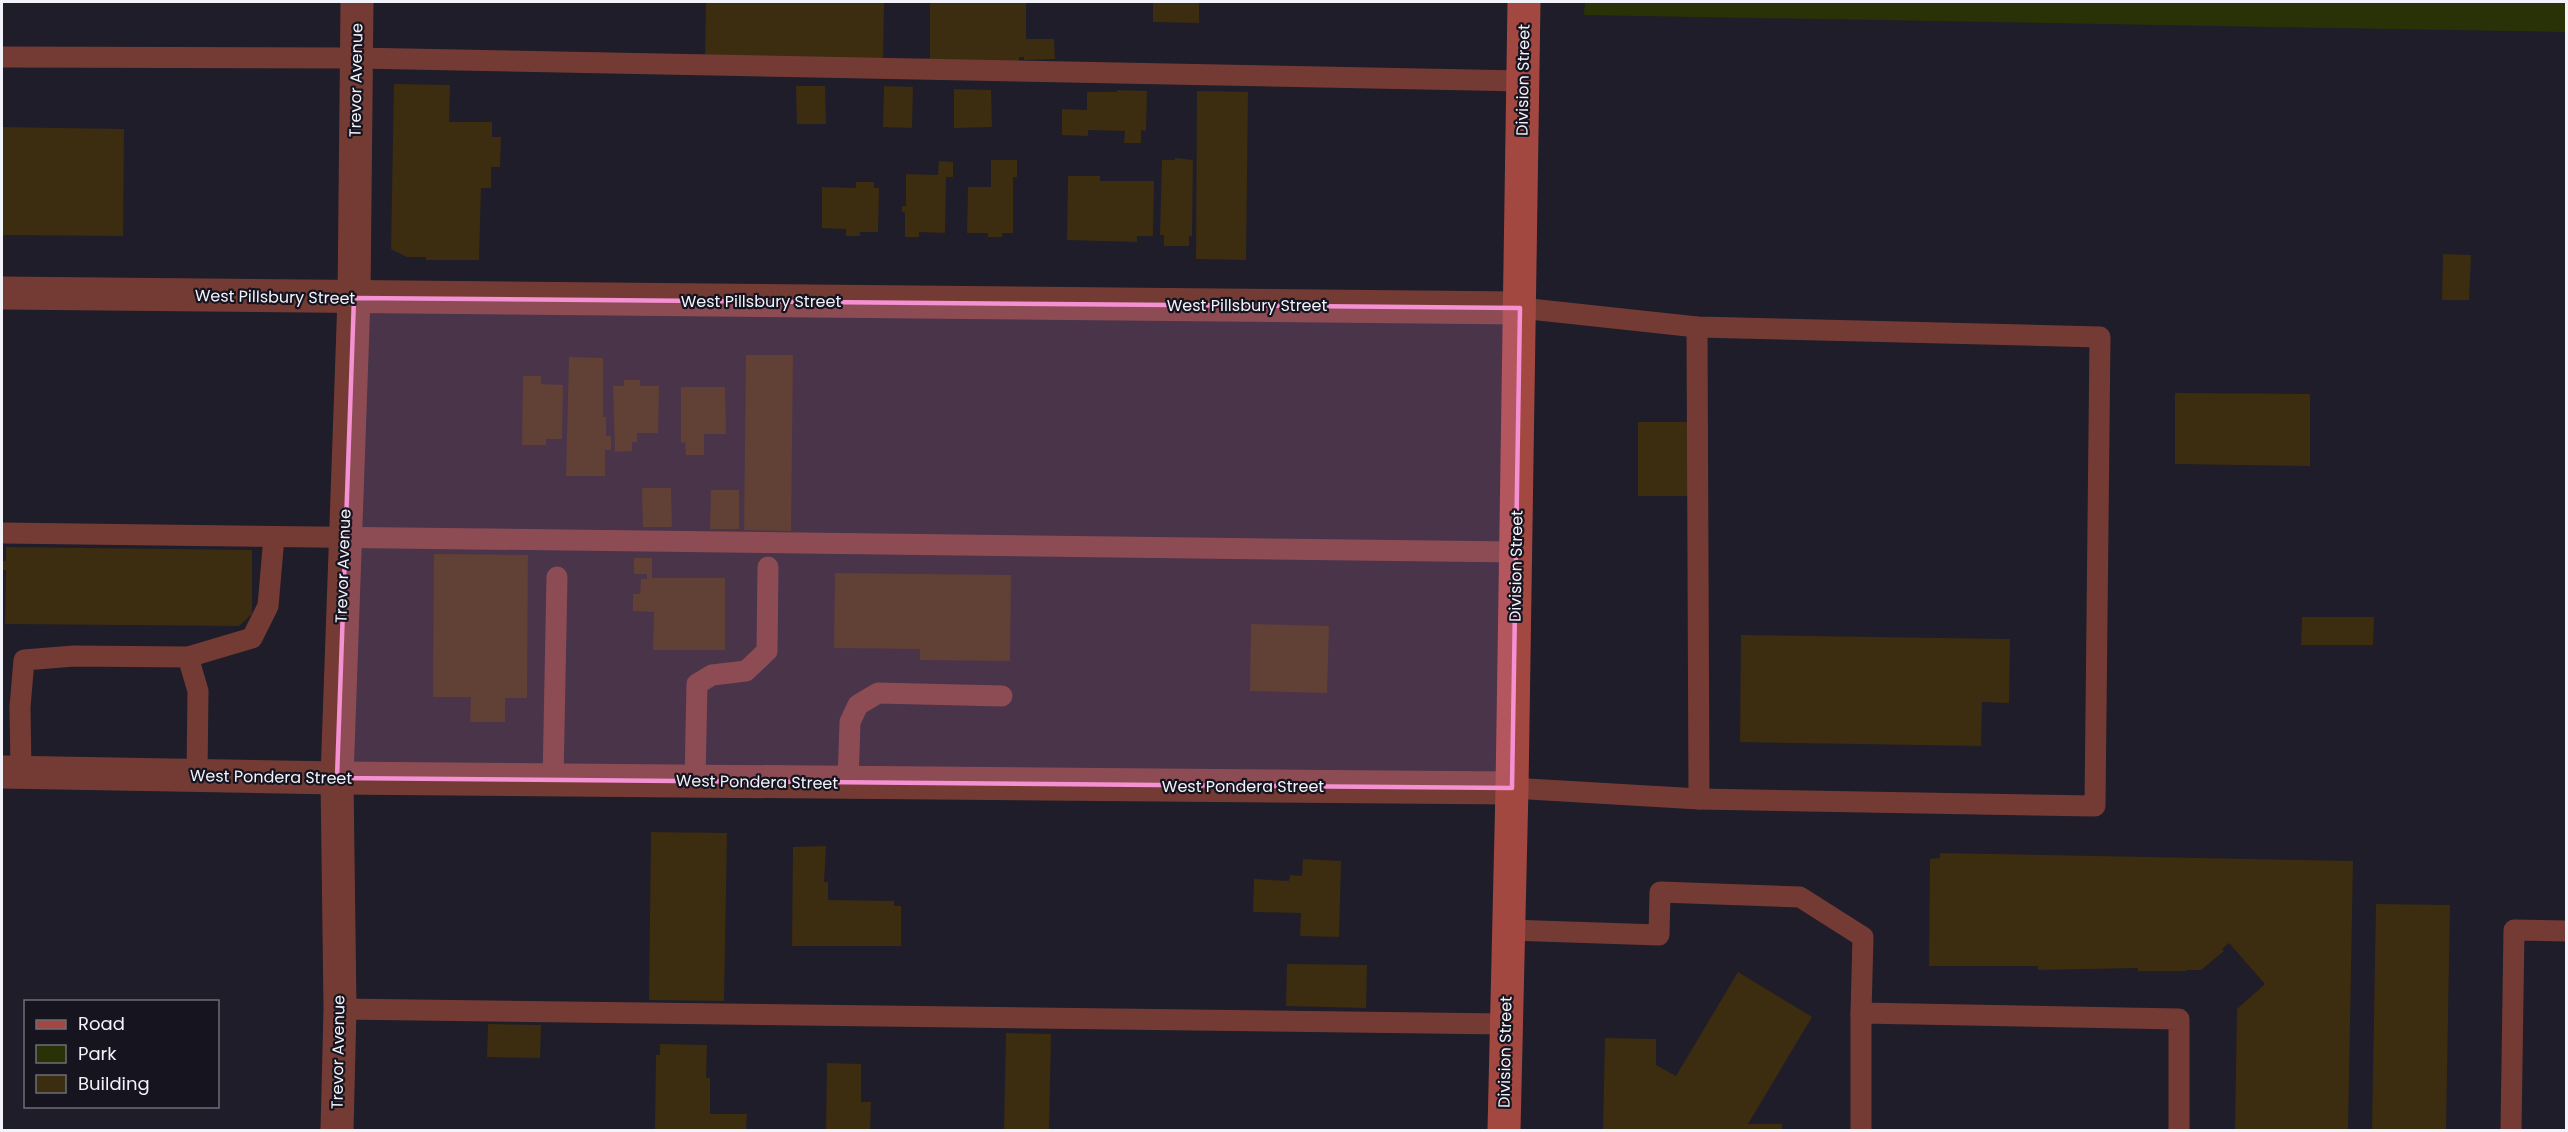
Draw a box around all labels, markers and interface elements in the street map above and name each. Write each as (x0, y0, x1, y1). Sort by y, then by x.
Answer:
street label: Trevor Avenue (344, 23, 368, 137)
street label: Division Street (1511, 24, 1535, 136)
street label: West Pillsbury Street (195, 284, 356, 310)
street label: West Pillsbury Street (681, 290, 841, 313)
street label: West Pillsbury Street (1167, 294, 1327, 317)
street label: Trevor Avenue (330, 509, 356, 623)
street label: Division Street (1504, 510, 1528, 622)
street label: West Pondera Street (190, 764, 353, 790)
street label: West Pondera Street (676, 769, 839, 795)
street label: West Pondera Street (1162, 775, 1324, 798)
street label: Trevor Avenue (326, 995, 350, 1109)
street label: Division Street (1493, 996, 1517, 1108)
legend (24, 1000, 219, 1108)
text: Road (78, 1011, 125, 1036)
text: Park (78, 1041, 117, 1066)
text: Building (78, 1071, 150, 1096)

